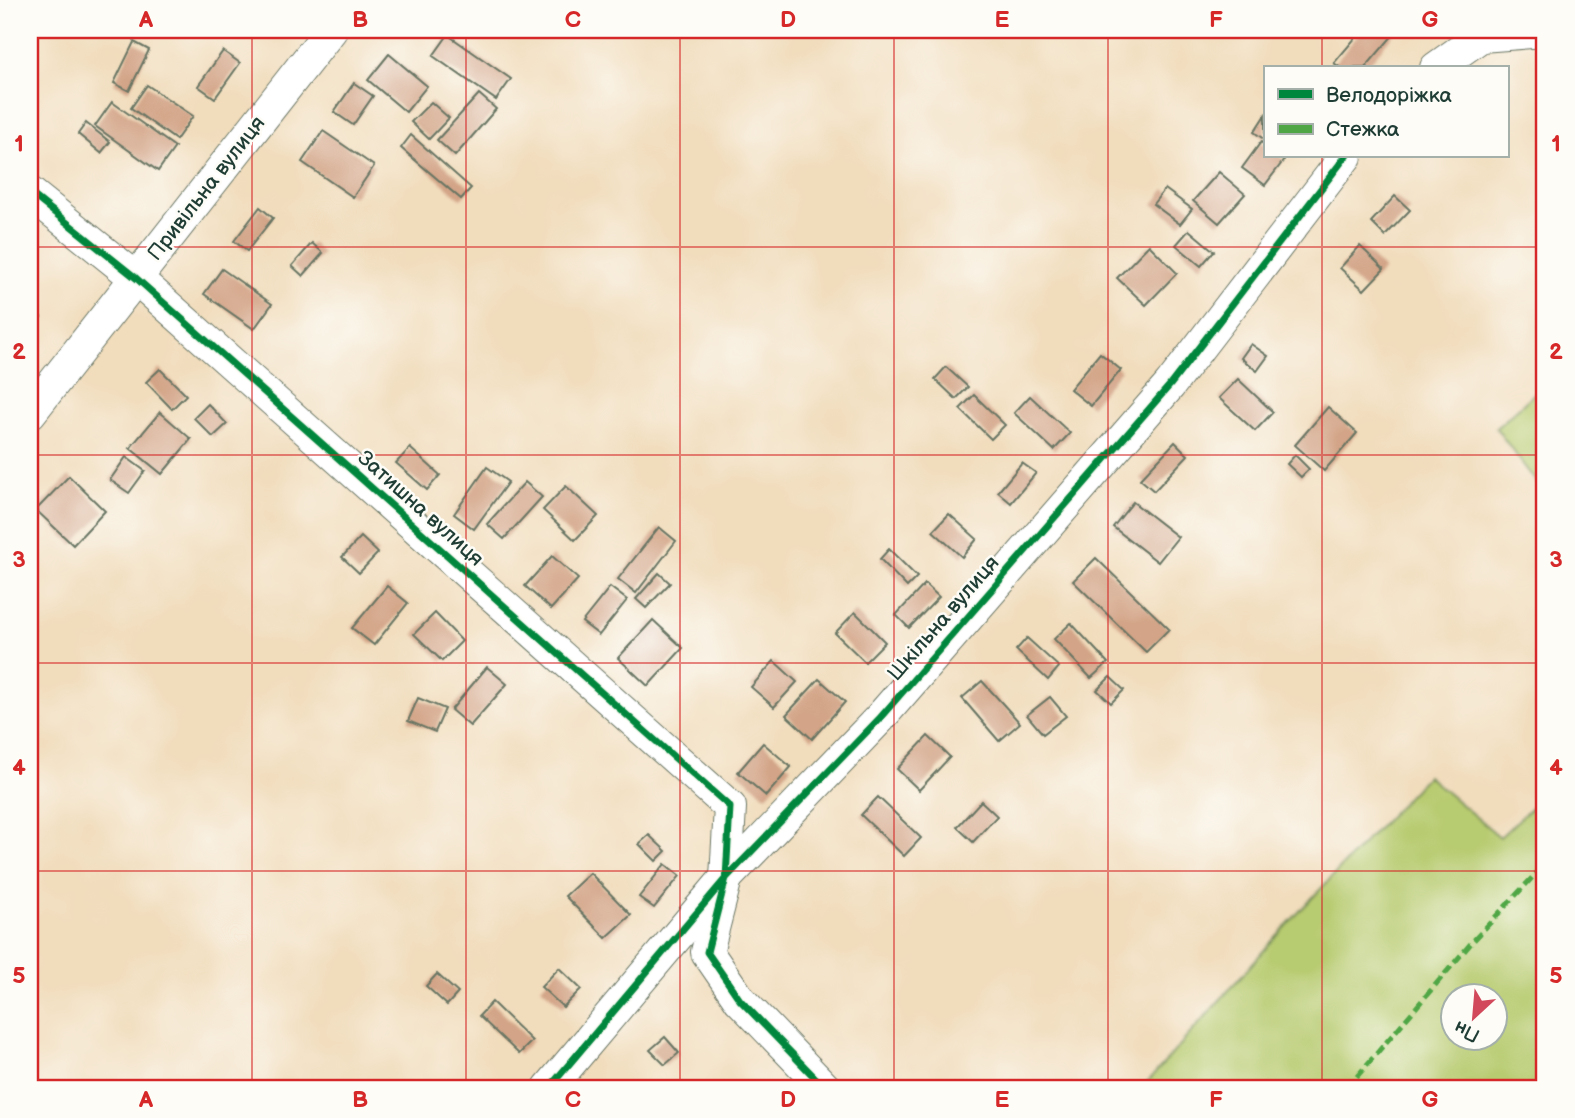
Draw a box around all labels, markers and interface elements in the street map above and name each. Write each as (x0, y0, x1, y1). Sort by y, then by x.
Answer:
text: A (138, 6, 154, 34)
text: B (352, 6, 368, 34)
text: C (565, 6, 581, 34)
text: D (780, 6, 796, 34)
text: E (995, 6, 1010, 34)
text: F (1209, 6, 1223, 34)
text: G (1422, 6, 1439, 34)
legend (1264, 66, 1508, 158)
text: Велодоріжка (1326, 83, 1453, 108)
street label: Привільна вулиця (142, 111, 270, 265)
text: Стежка (1326, 117, 1400, 142)
text: 1 (14, 130, 24, 158)
text: 1 (1551, 130, 1561, 158)
text: 2 (12, 338, 26, 366)
text: 2 (1549, 338, 1563, 366)
street label: Затишна вулиця (353, 445, 489, 571)
text: 3 (12, 546, 26, 574)
text: 3 (1549, 546, 1563, 574)
street label: Шкільна вулиця (882, 551, 1004, 686)
text: 4 (12, 754, 26, 782)
text: 4 (1549, 754, 1563, 782)
text: 5 (12, 962, 26, 990)
text: 5 (1549, 962, 1563, 990)
north arrow (1438, 982, 1508, 1052)
text: Пн (1451, 1015, 1484, 1047)
text: A (138, 1086, 154, 1114)
text: B (352, 1086, 368, 1114)
text: C (565, 1086, 581, 1114)
text: D (780, 1086, 796, 1114)
text: E (995, 1086, 1010, 1114)
text: F (1209, 1086, 1223, 1114)
text: G (1422, 1086, 1439, 1114)

